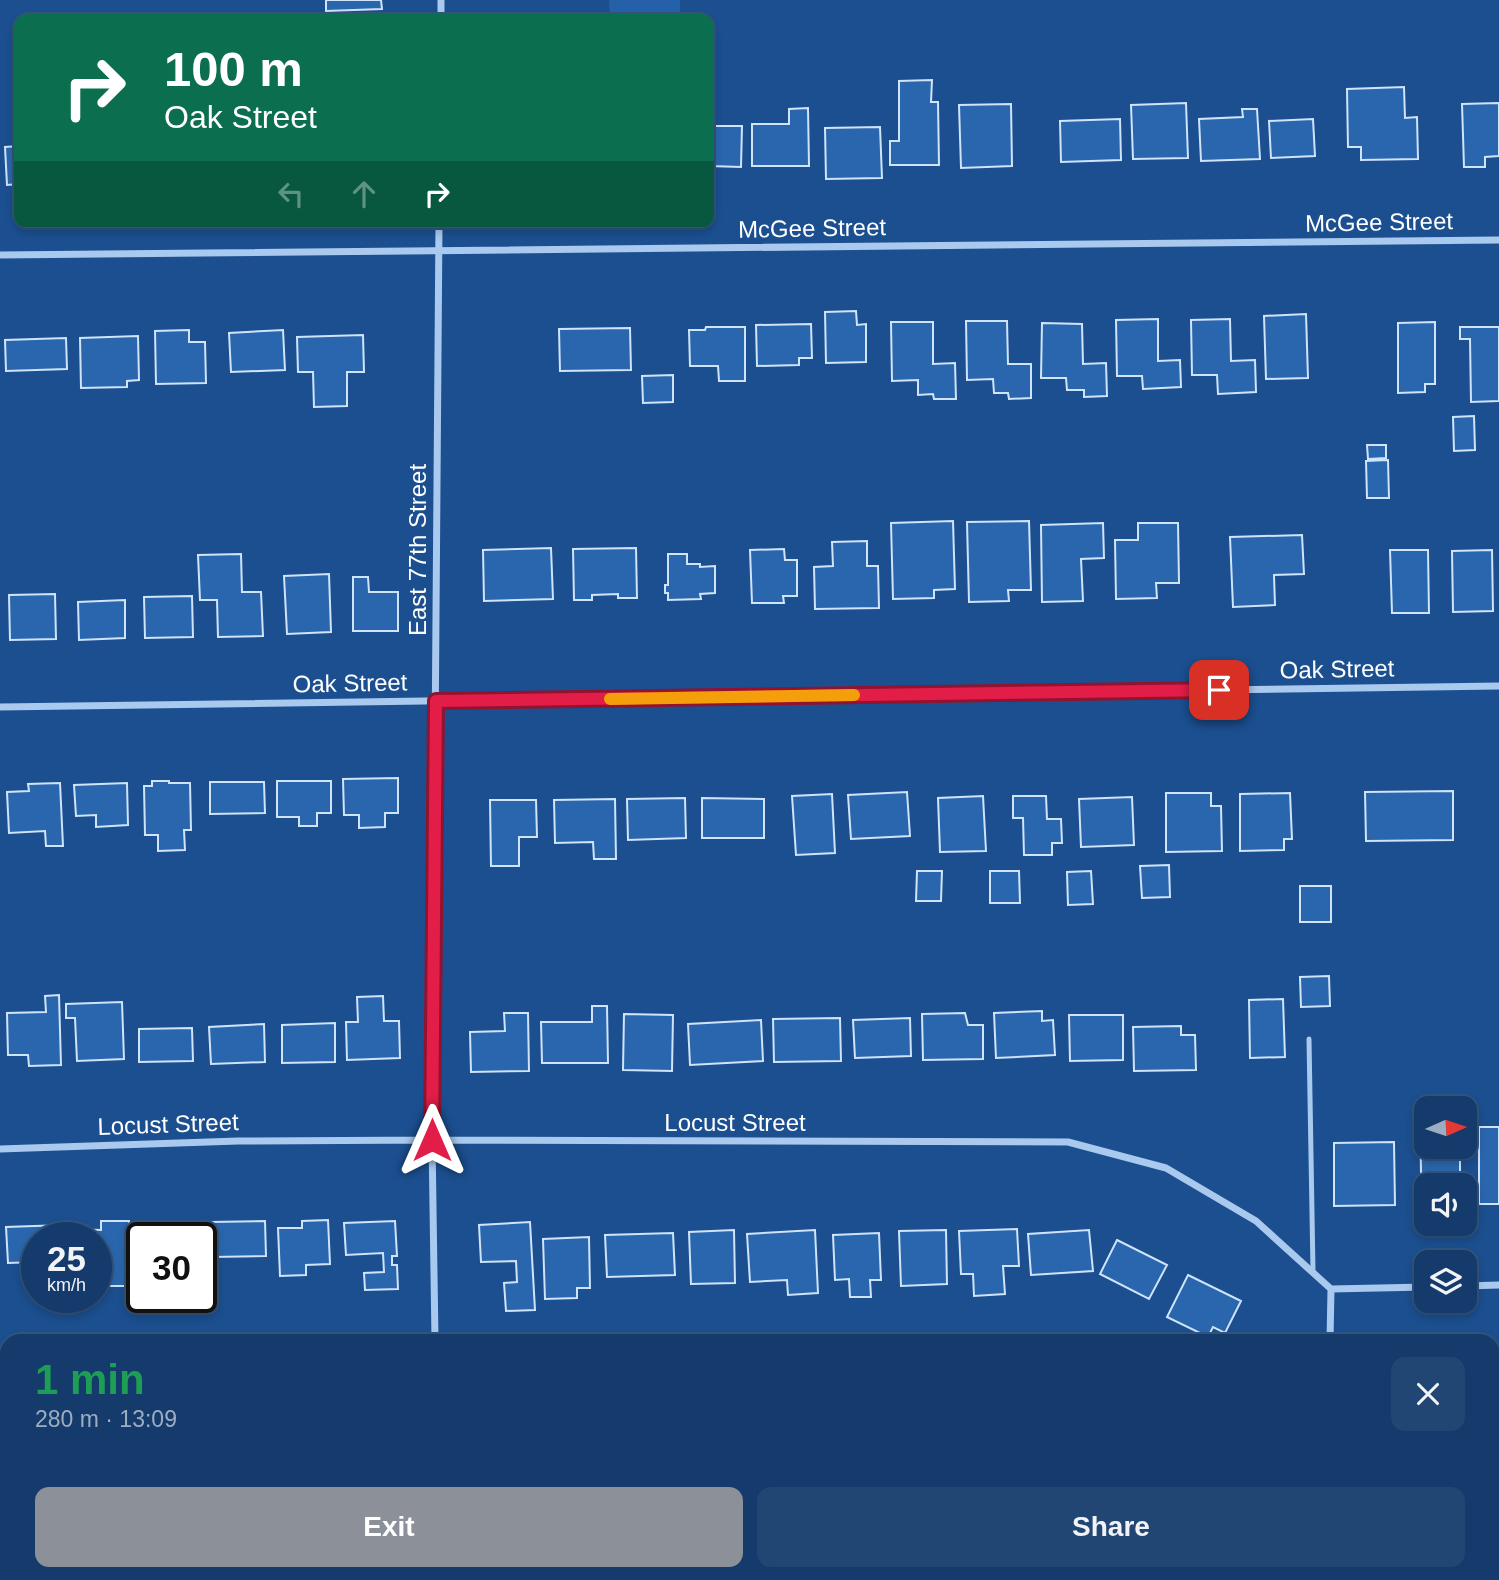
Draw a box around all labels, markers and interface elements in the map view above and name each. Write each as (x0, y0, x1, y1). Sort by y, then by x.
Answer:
icon: right (49, 42, 140, 133)
text: 100 m (164, 42, 303, 96)
text: Oak Street (164, 99, 317, 135)
icon: left (272, 175, 310, 213)
icon: ahead (345, 175, 383, 213)
icon: right (418, 175, 456, 213)
street label: McGee Street (1305, 207, 1454, 237)
street label: McGee Street (738, 213, 887, 243)
street label: East 77th Street (404, 464, 431, 636)
street label: Oak Street (1279, 654, 1395, 683)
pin (1189, 660, 1249, 720)
street label: Oak Street (292, 668, 408, 697)
icon: arrive (1200, 671, 1238, 709)
north arrow (1414, 1096, 1477, 1158)
map controls (1414, 1096, 1477, 1313)
position arrow (395, 1103, 469, 1177)
street label: Locust Street (97, 1108, 239, 1140)
street label: Locust Street (664, 1109, 806, 1136)
button: sound (1414, 1173, 1477, 1236)
speed limit sign: 30 (126, 1222, 217, 1313)
text: 25 (47, 1239, 86, 1278)
button: layers (1414, 1250, 1477, 1313)
text: km/h (47, 1275, 86, 1295)
text: 1 min (35, 1356, 145, 1403)
button: close (1391, 1357, 1465, 1431)
text: 280 m · 13:09 (35, 1406, 177, 1432)
button: Exit (35, 1487, 743, 1567)
button: Share (757, 1487, 1465, 1567)

